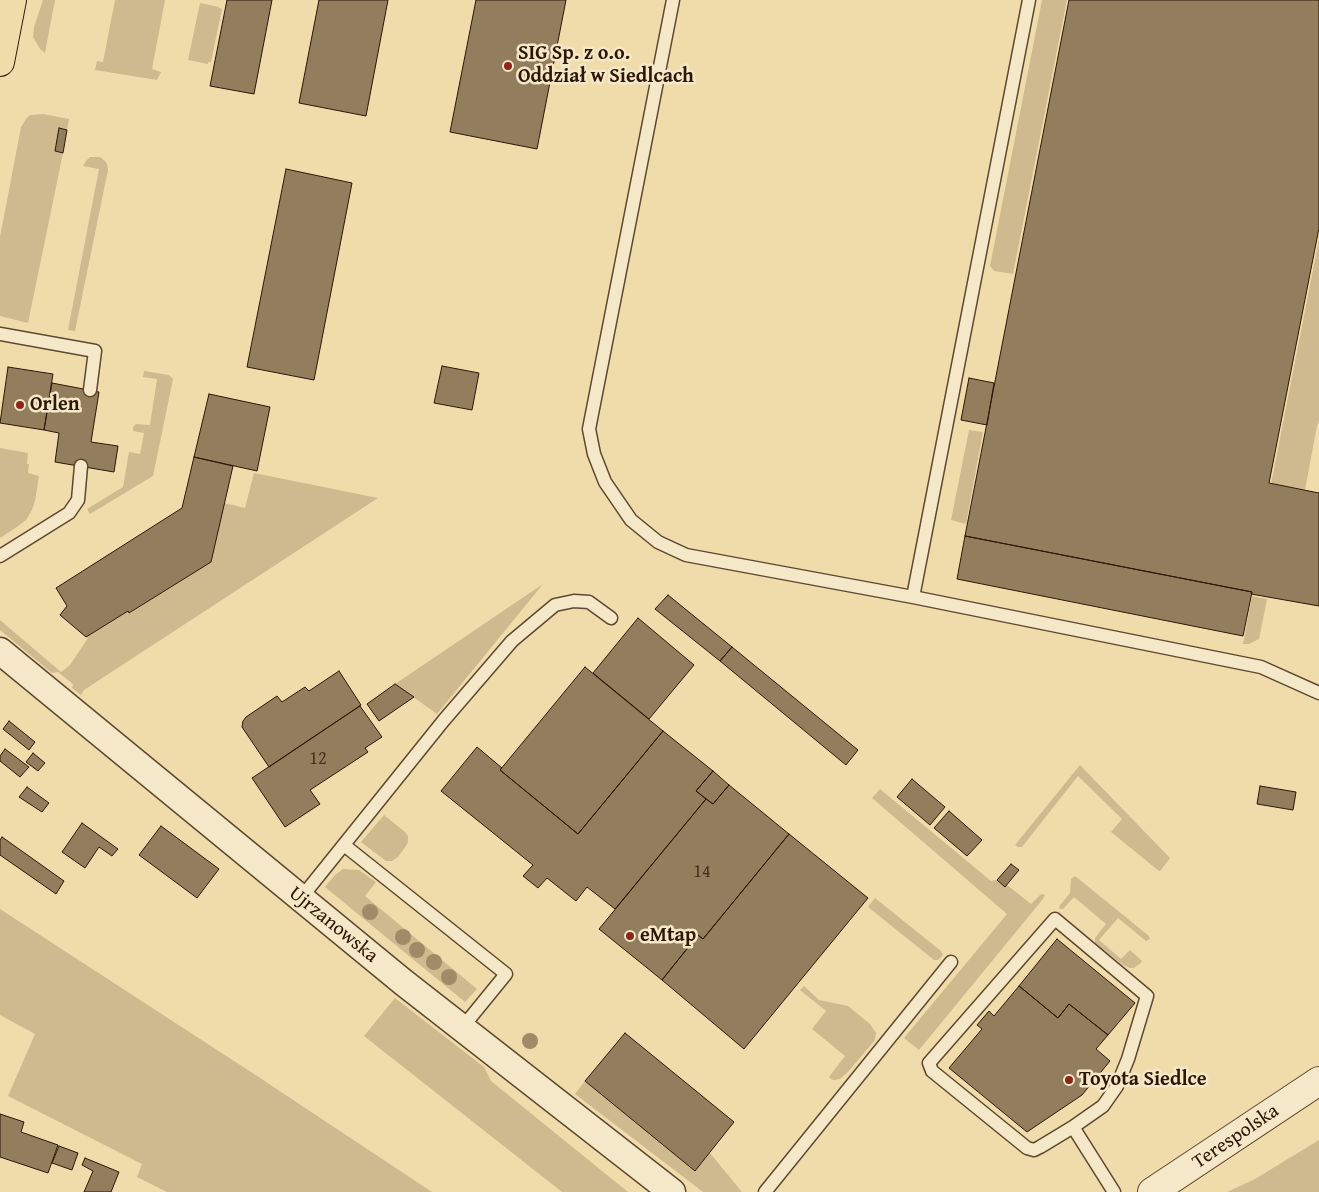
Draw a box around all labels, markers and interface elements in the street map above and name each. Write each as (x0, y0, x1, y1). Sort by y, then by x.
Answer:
place label: SIG Sp. z o.o. Oddział w Siedlcach (518, 42, 694, 89)
marker: SIG Sp. z o.o. Oddział w Siedlcach (502, 60, 514, 72)
place label: Orlen (30, 393, 80, 417)
marker: Orlen (14, 399, 26, 411)
house number: 12 (309, 748, 327, 770)
house number: 14 (693, 861, 711, 883)
street label: Ujrzanowska (284, 882, 382, 968)
place label: eMtap (640, 924, 696, 948)
marker: eMtap (624, 930, 636, 942)
place label: Toyota Siedlce (1079, 1068, 1207, 1092)
marker: Toyota Siedlce (1063, 1074, 1075, 1086)
street label: Terespolska (1188, 1099, 1284, 1175)

